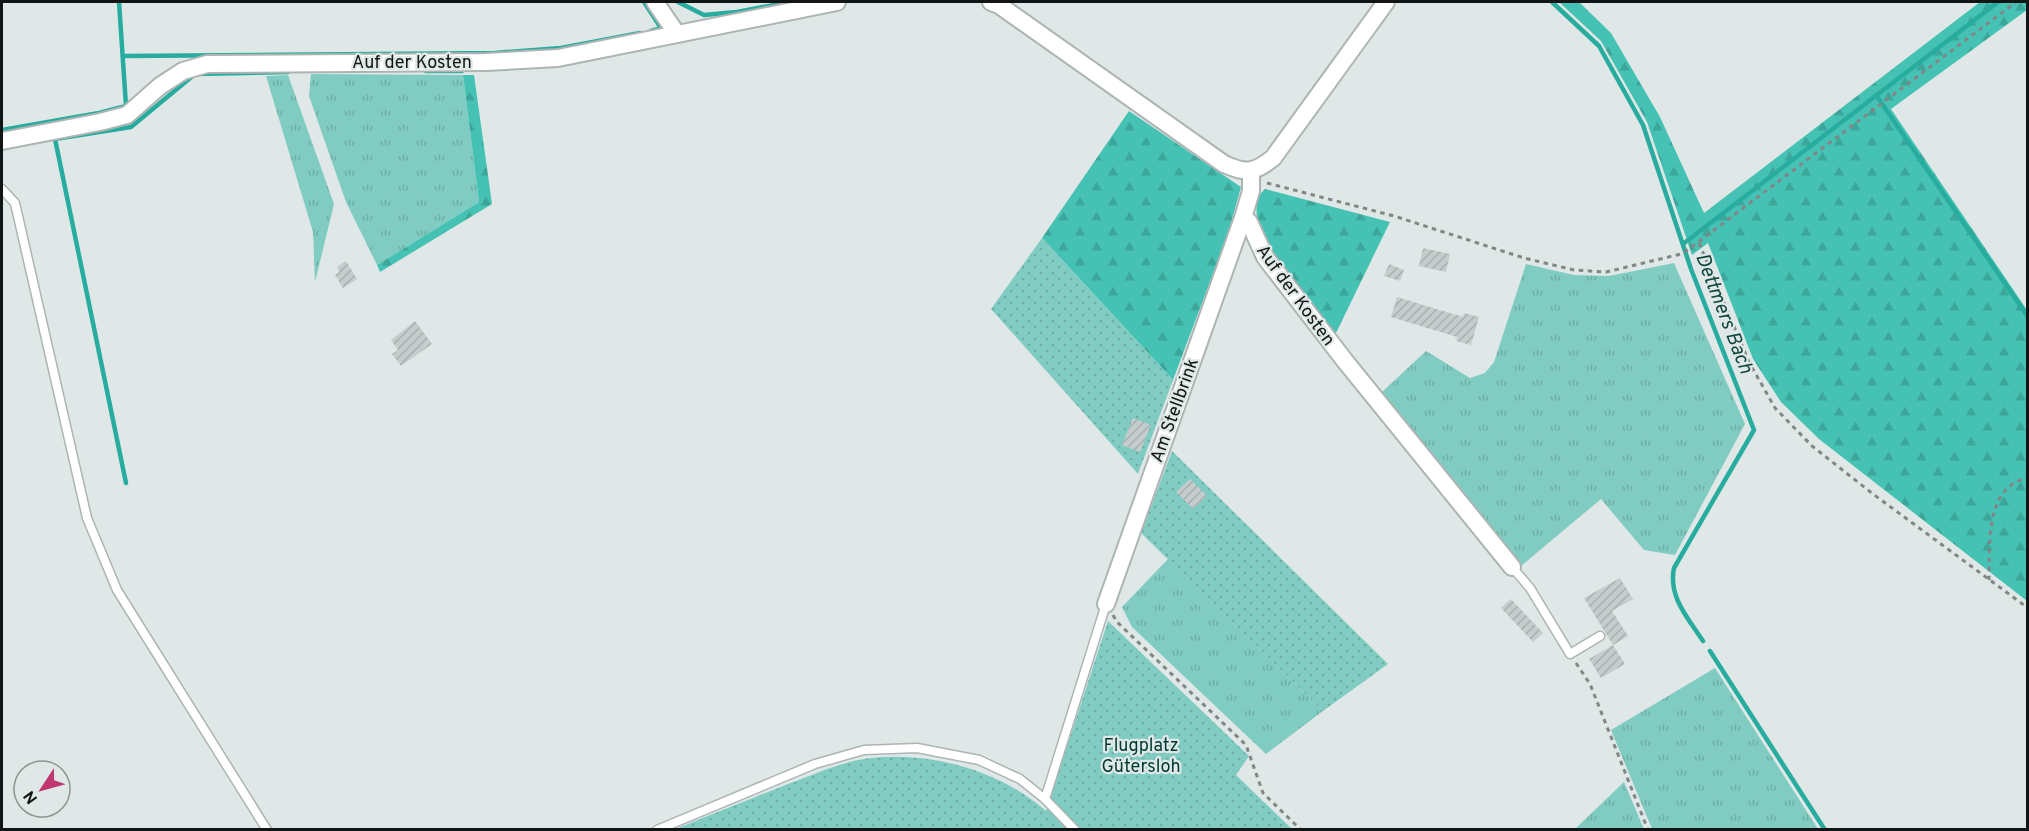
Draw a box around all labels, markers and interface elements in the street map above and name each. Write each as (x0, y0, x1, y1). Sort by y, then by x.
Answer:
street label: Auf der Kosten (352, 52, 472, 75)
street label: Auf der Kosten (1250, 241, 1339, 351)
water label: Dettmers Bach (1688, 250, 1758, 378)
street label: Am Stellbrink (1146, 355, 1205, 466)
park label: Flugplatz Gütersloh (1101, 735, 1181, 779)
north arrow (12, 759, 72, 819)
text: N (20, 786, 43, 807)

